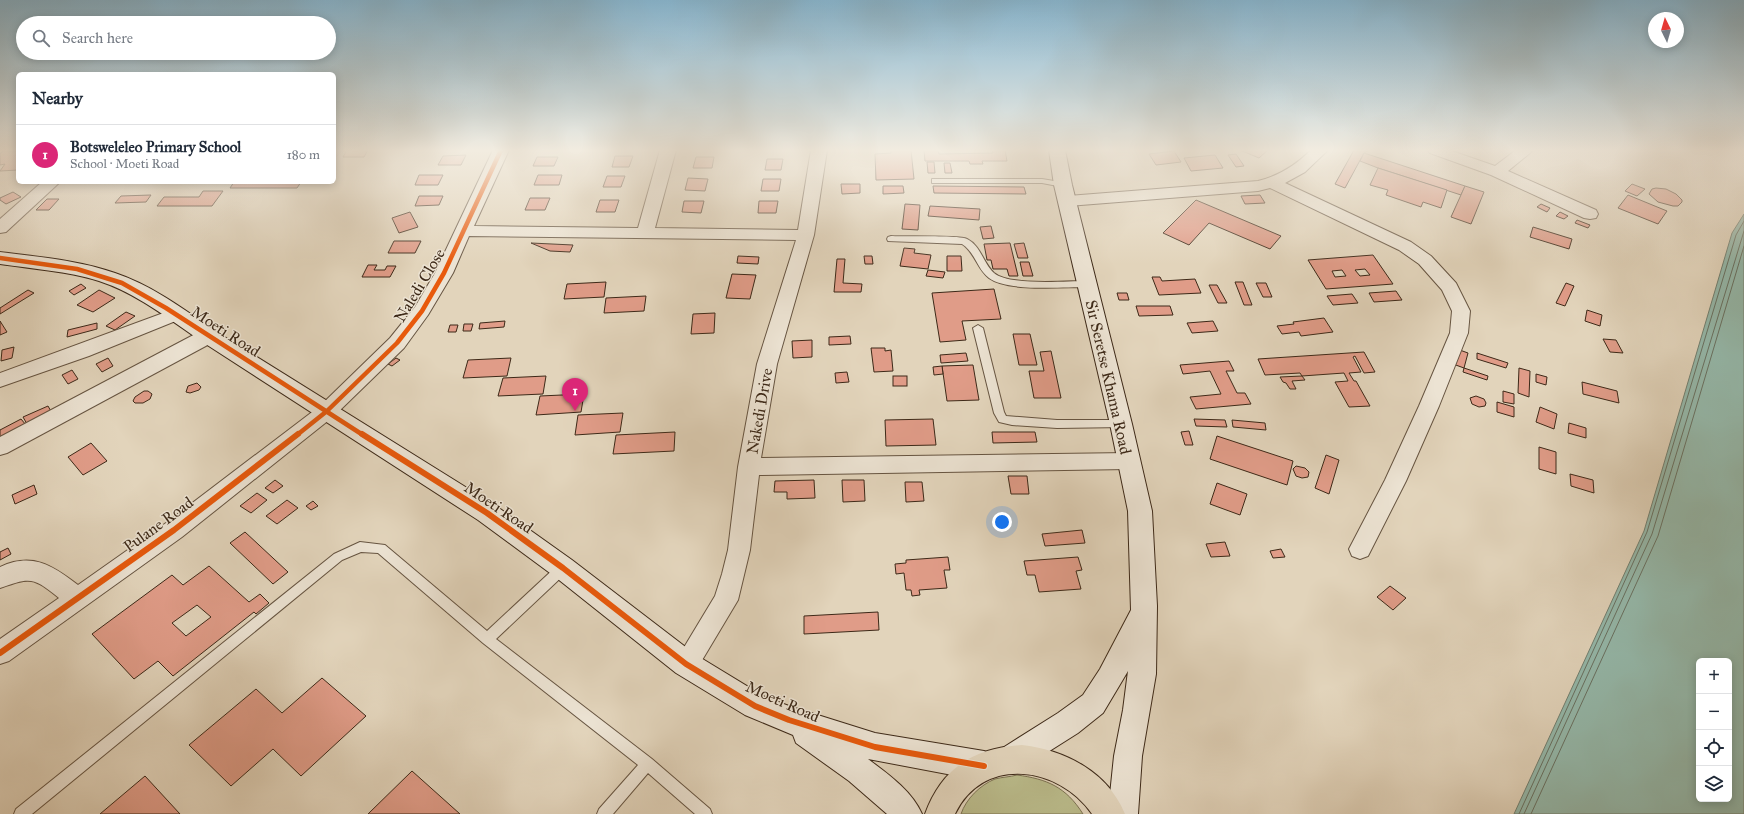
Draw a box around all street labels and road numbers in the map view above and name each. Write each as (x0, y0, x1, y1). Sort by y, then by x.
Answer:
street label: Naledi Close (390, 245, 449, 326)
street label: Sir Seretse Khama Road (1082, 298, 1136, 456)
street label: Moeti Road (188, 302, 264, 361)
street label: Nakedi Drive (743, 366, 776, 455)
street label: Moeti Road (461, 478, 537, 537)
street label: Pulane Road (120, 493, 197, 556)
street label: Moeti Road (743, 677, 823, 726)

